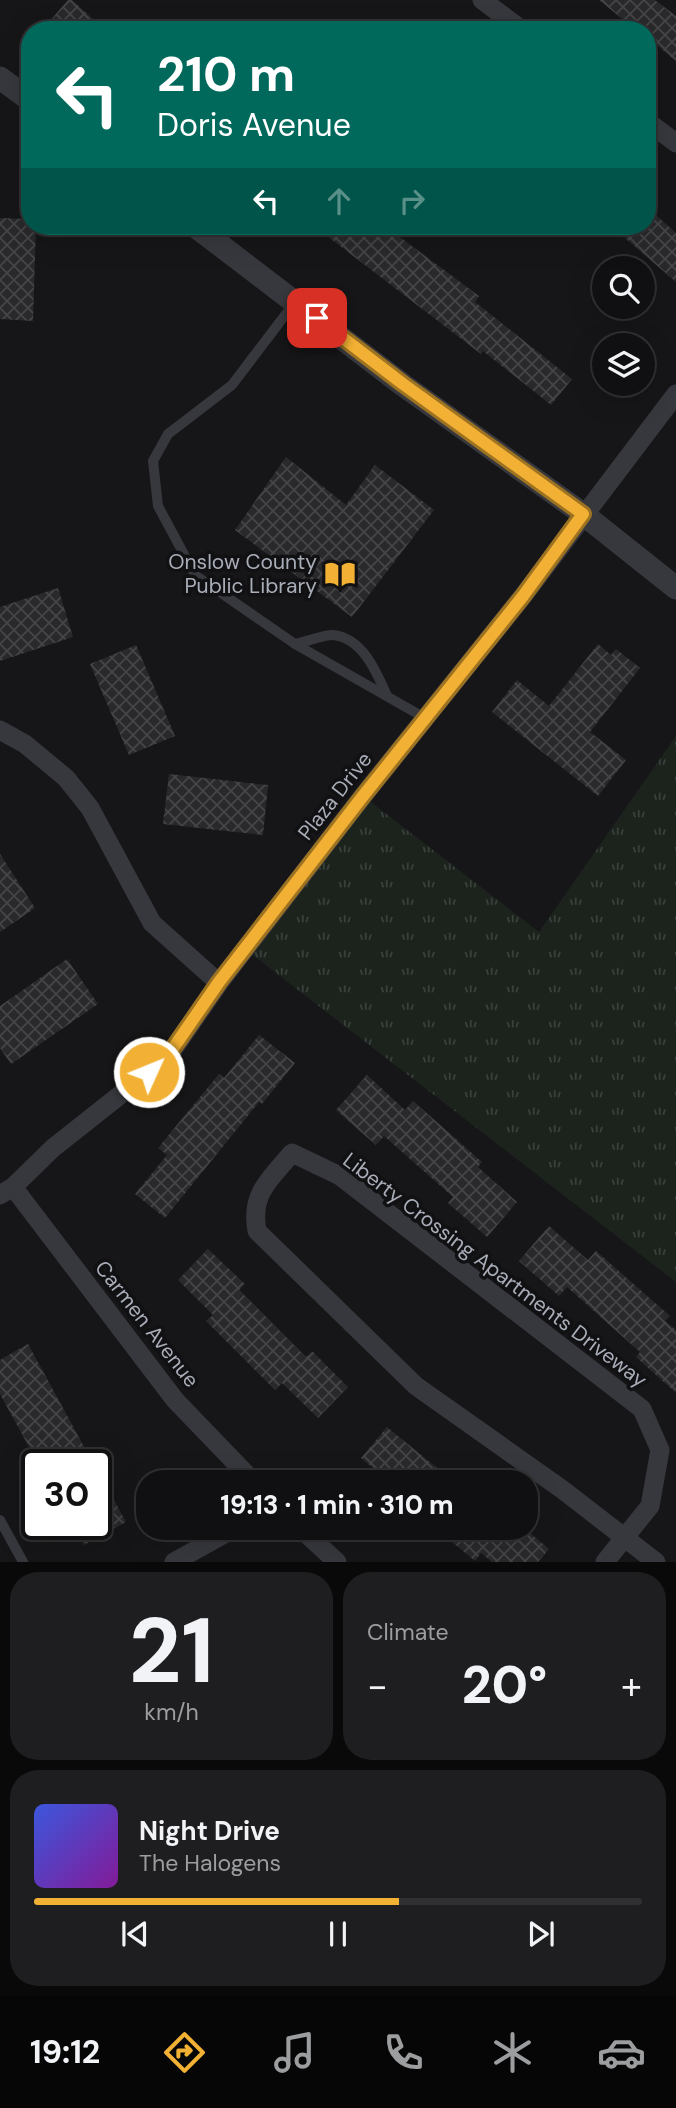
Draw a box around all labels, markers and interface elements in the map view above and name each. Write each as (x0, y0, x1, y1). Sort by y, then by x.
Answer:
text: 210 m (157, 42, 295, 106)
icon: left (42, 49, 133, 140)
text: Doris Avenue (157, 104, 351, 146)
icon: left (247, 182, 285, 220)
icon: ahead (320, 182, 358, 220)
icon: right (393, 182, 431, 220)
map controls (592, 256, 655, 396)
button: search (592, 256, 655, 319)
pin (287, 288, 347, 348)
icon: arrive (298, 299, 336, 337)
button: layers (592, 333, 655, 396)
place label: Onslow County Public Library (168, 548, 317, 600)
library icon: Onslow County Public Library (323, 557, 357, 591)
street label: Plaza Drive (292, 746, 378, 846)
position arrow (112, 1035, 186, 1109)
street label: Liberty Crossing Apartments Driveway (337, 1146, 653, 1394)
street label: Carmen Avenue (89, 1255, 205, 1393)
speed limit sign: 30 (21, 1449, 112, 1540)
text: 19:13 · 1 min · 310 m (220, 1488, 454, 1522)
text: 21 (129, 1592, 214, 1710)
text: Climate (367, 1617, 449, 1647)
text: 20° (462, 1651, 547, 1719)
text: − (367, 1661, 388, 1711)
text: + (621, 1661, 642, 1711)
text: km/h (144, 1697, 199, 1727)
text: Night Drive (139, 1814, 280, 1848)
text: The Halogens (139, 1848, 281, 1878)
icon: previous (116, 1915, 154, 1953)
icon: pause (319, 1915, 357, 1953)
icon: next (522, 1915, 560, 1953)
icon: directions (160, 2028, 209, 2077)
icon: music (270, 2028, 319, 2077)
icon: phone (379, 2028, 428, 2077)
icon: climate (488, 2028, 537, 2077)
icon: car (597, 2028, 646, 2077)
text: 19:12 (30, 2031, 100, 2073)

